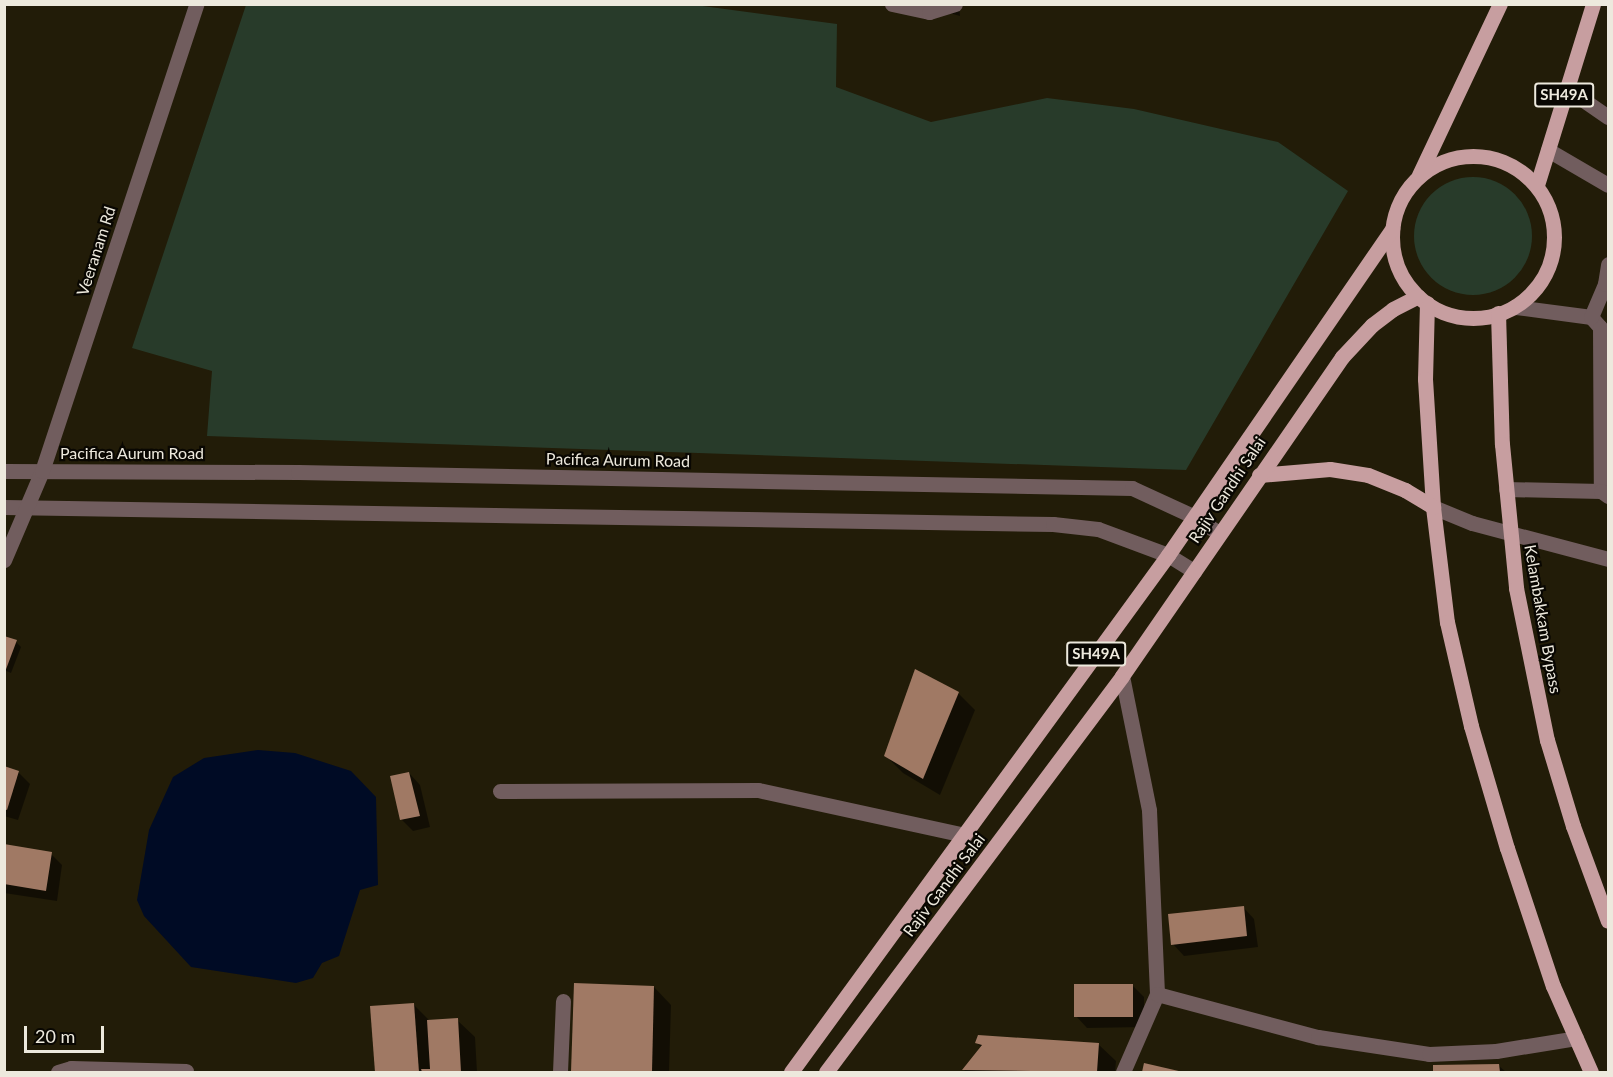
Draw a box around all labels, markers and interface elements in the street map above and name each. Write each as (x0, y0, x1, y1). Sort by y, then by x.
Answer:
road number: SH49A (1534, 83, 1594, 107)
street label: Veeranam Rd (73, 204, 119, 298)
street label: Rajiv Gandhi Salai (1184, 433, 1270, 547)
street label: Pacifica Aurum Road (60, 443, 204, 463)
street label: Pacifica Aurum Road (546, 449, 690, 471)
street label: Kelambakkam Bypass (1520, 543, 1566, 695)
road number: SH49A (1066, 642, 1126, 666)
street label: Rajiv Gandhi Salai (899, 830, 989, 940)
scale bar (27, 1014, 106, 1052)
text: 20 m (35, 1025, 75, 1047)

